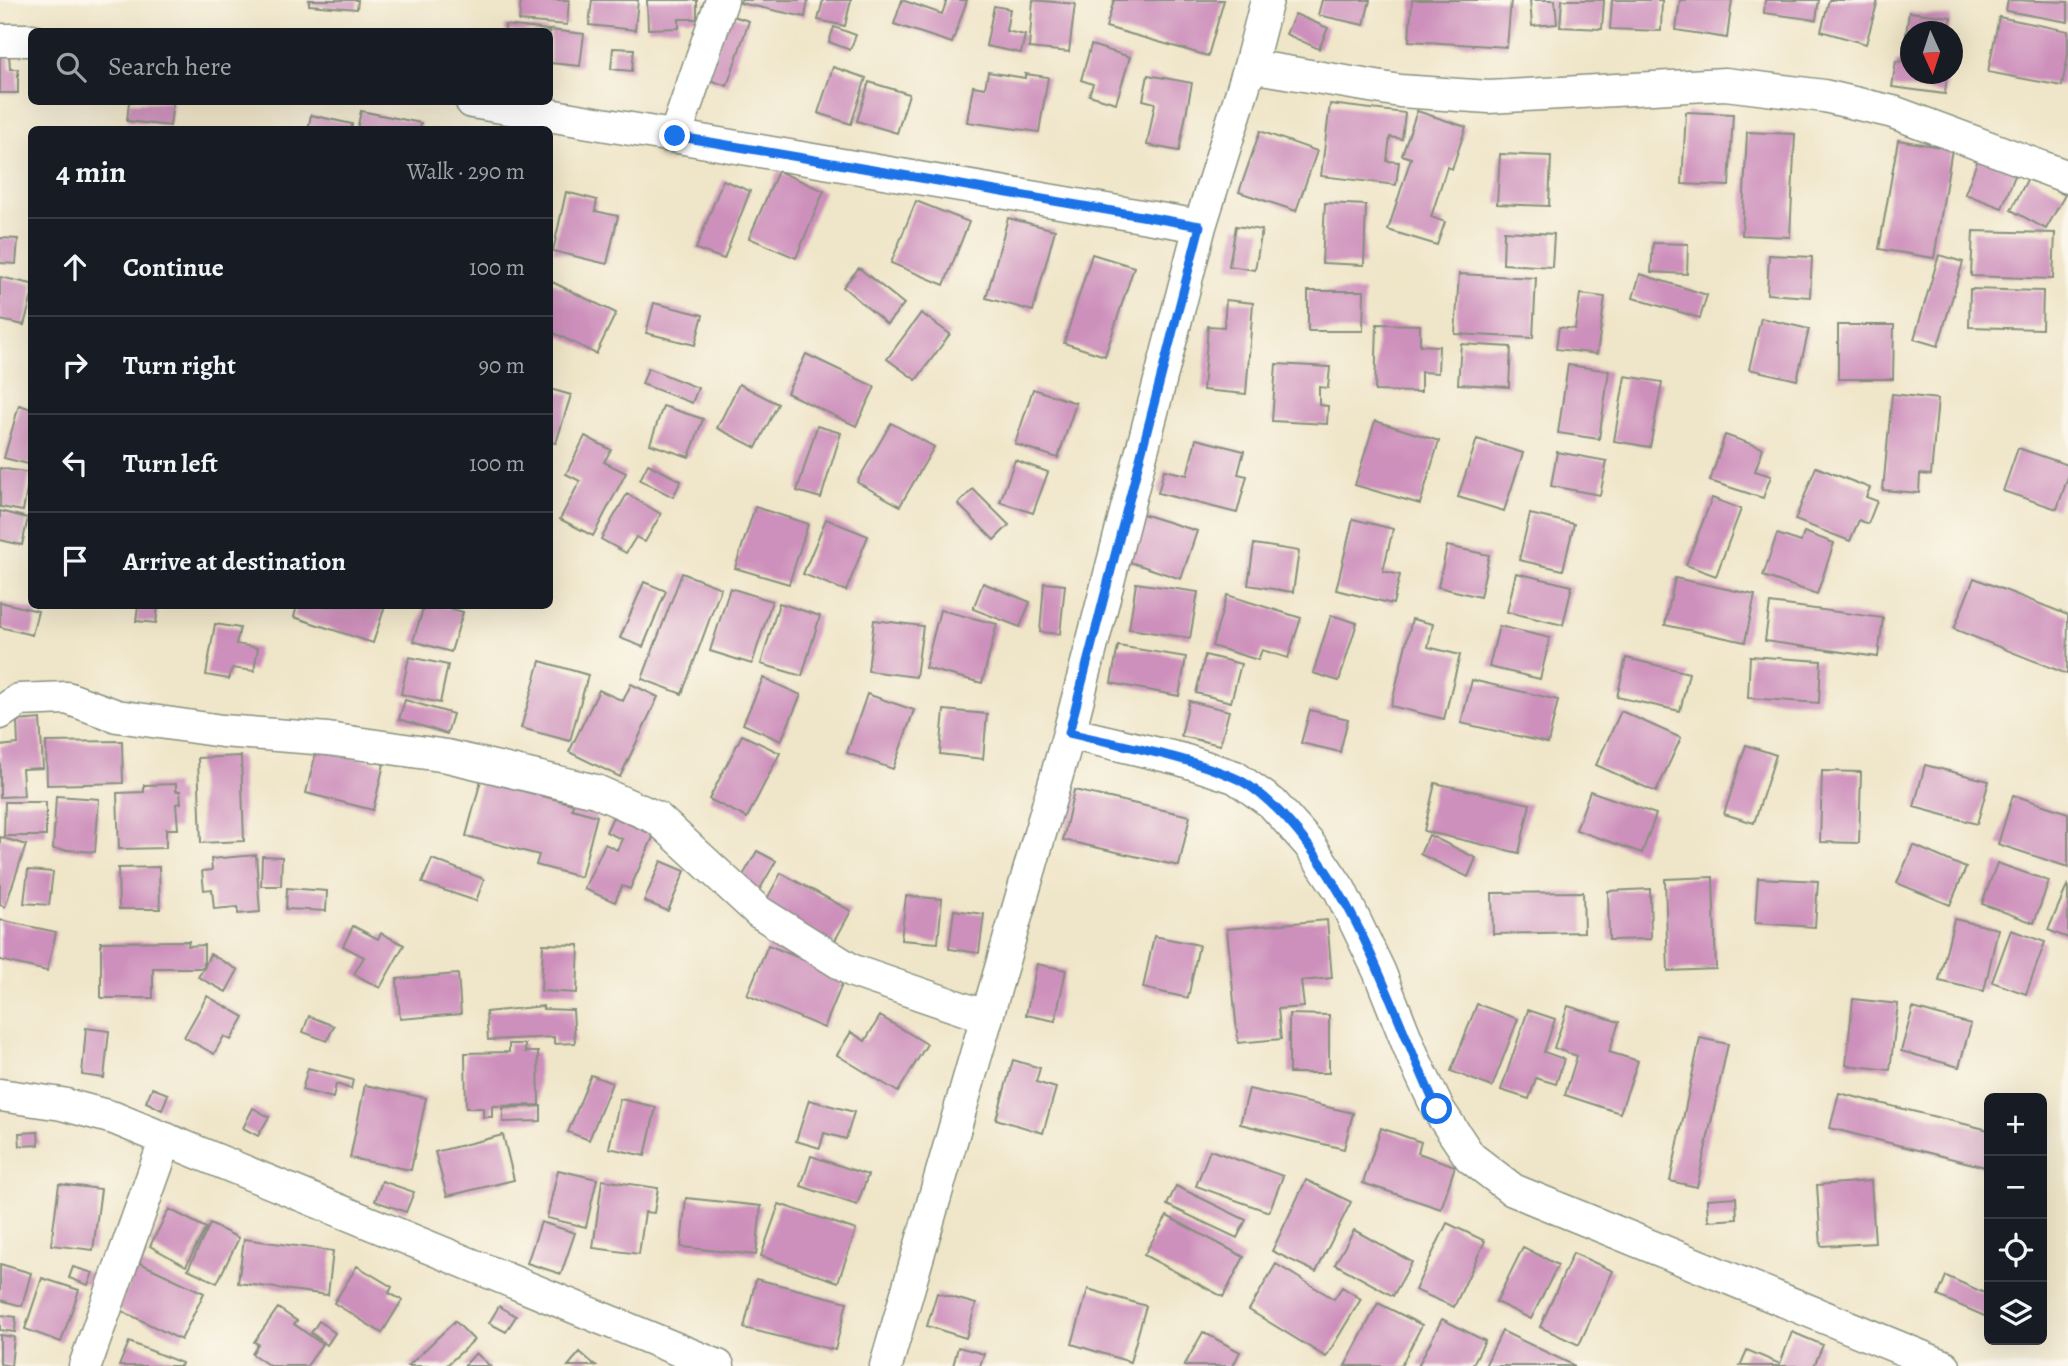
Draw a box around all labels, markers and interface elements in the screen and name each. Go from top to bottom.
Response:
north arrow [1900,21,1963,84]
search box [28,28,553,105]
icon: search [52,48,90,86]
text: Search here [108,49,232,84]
route end [659,120,690,151]
text: 4 min [56,152,126,192]
text: Walk · 290 m [407,156,525,187]
icon: ahead [56,248,94,286]
text: Continue [123,250,224,285]
text: 100 m [469,252,525,283]
icon: right [56,346,94,384]
text: Turn right [123,348,236,383]
text: 90 m [479,350,525,381]
icon: left [56,444,94,482]
text: Turn left [123,446,218,481]
text: 100 m [469,448,525,479]
icon: arrive [56,542,94,580]
text: Arrive at destination [123,544,346,579]
route start [1421,1093,1452,1124]
map controls [1984,1093,2047,1345]
button: + [1984,1093,2047,1156]
button: − [1984,1156,2047,1219]
button: locate [1984,1219,2047,1282]
button: layers [1984,1282,2047,1345]

